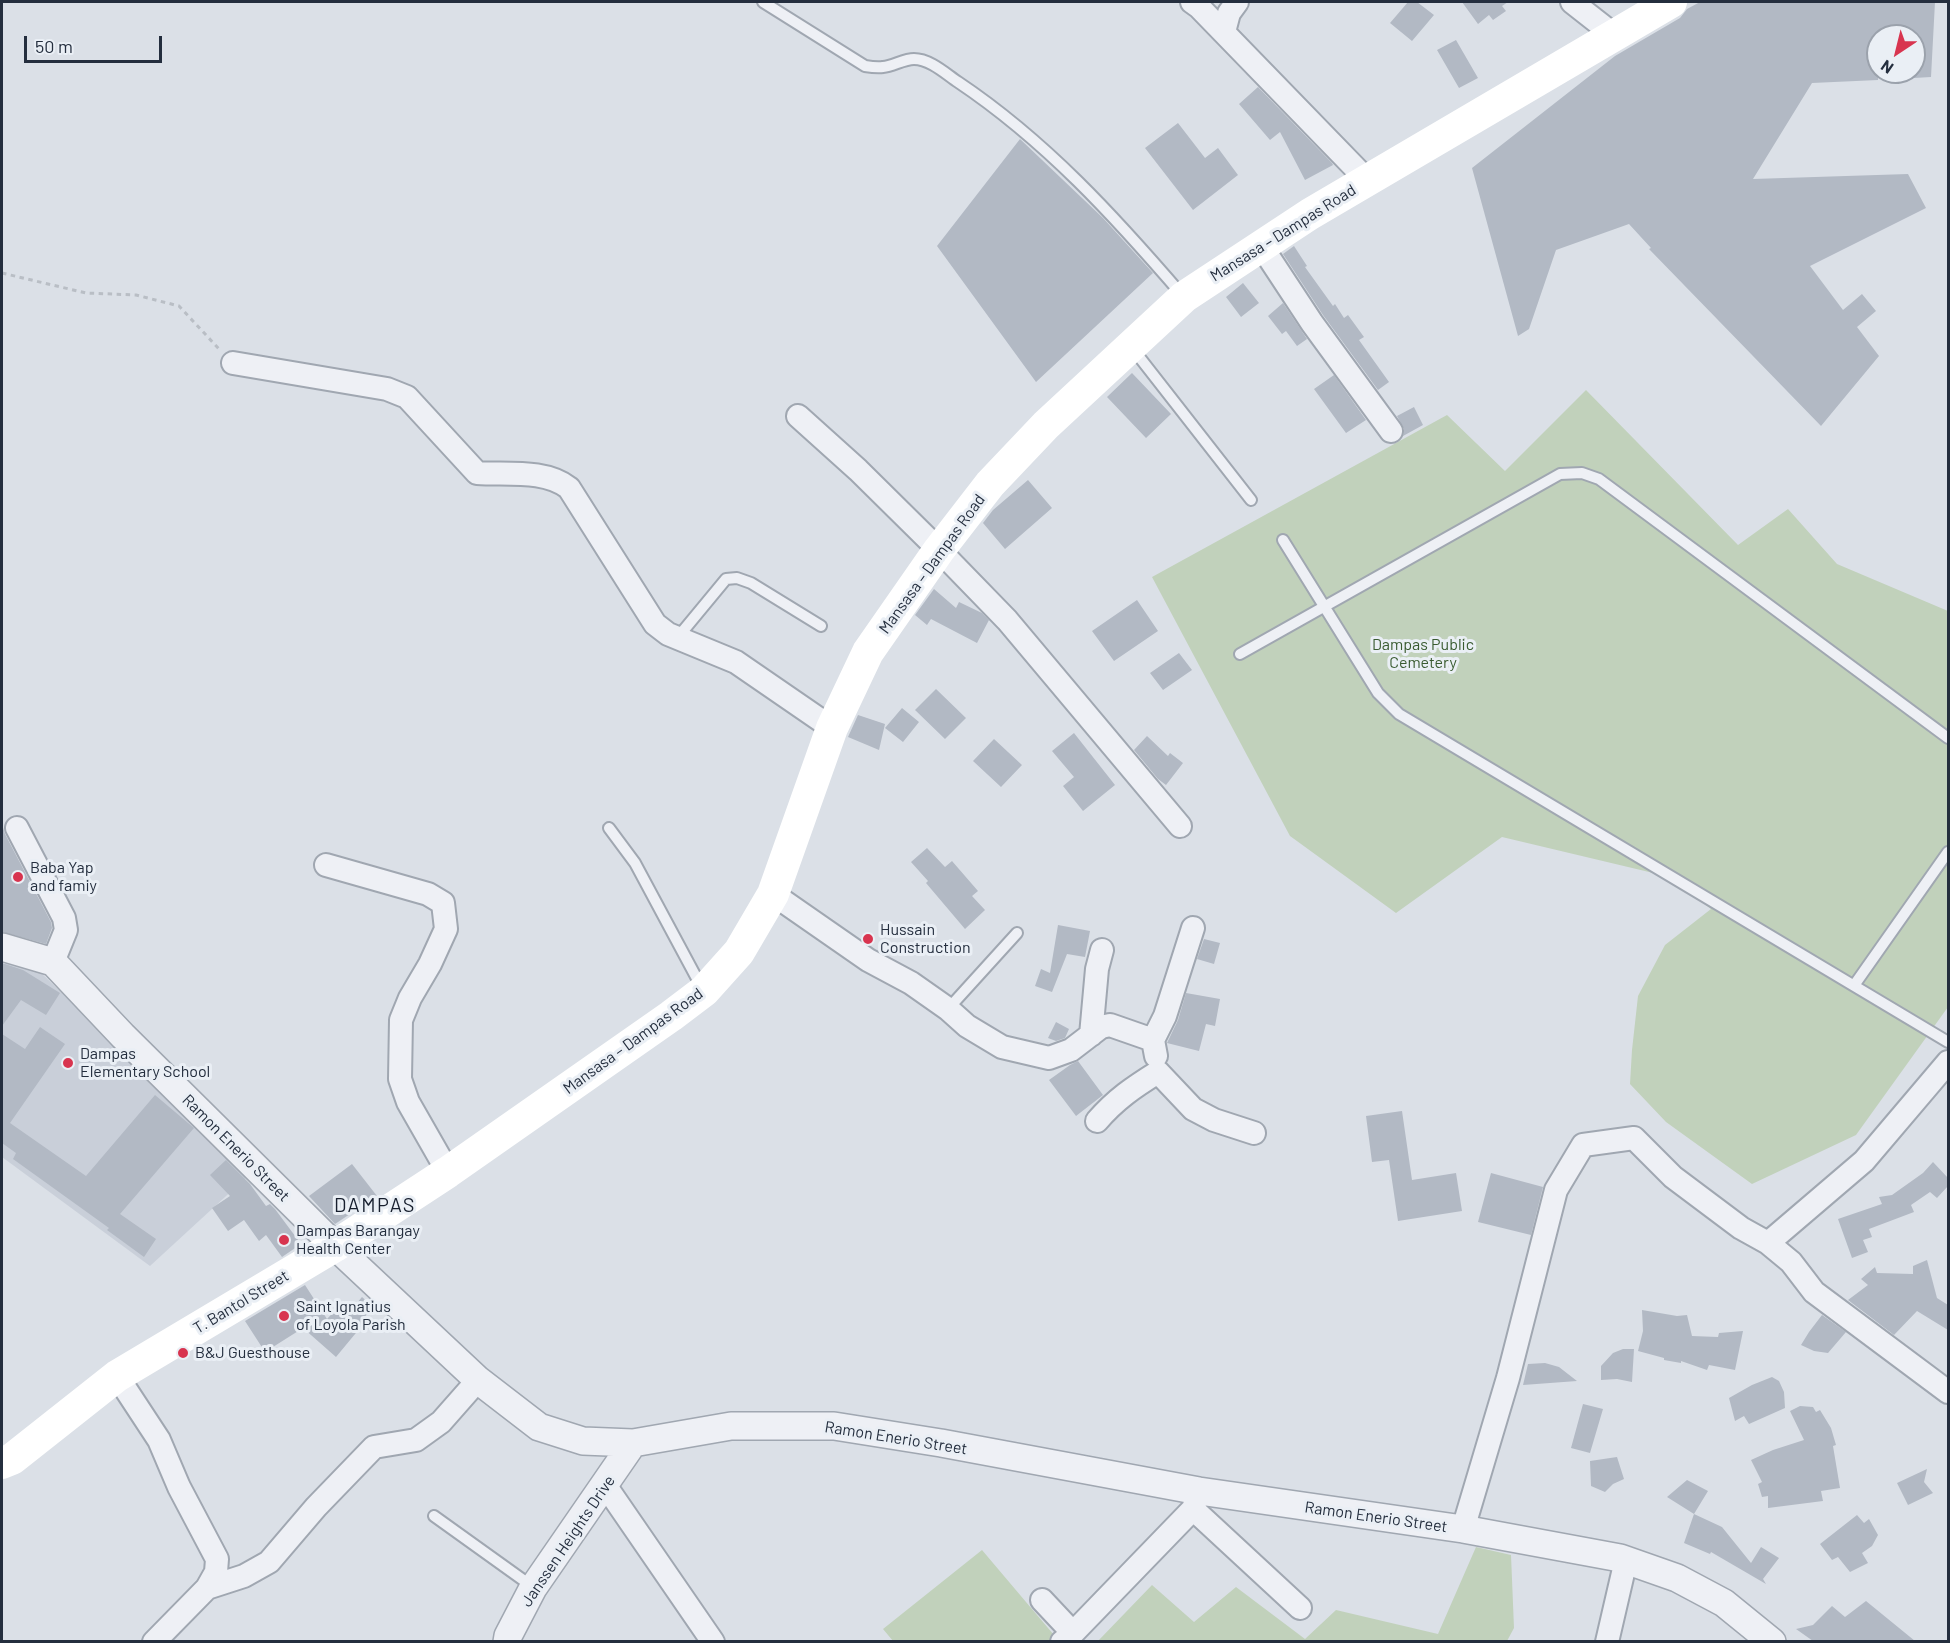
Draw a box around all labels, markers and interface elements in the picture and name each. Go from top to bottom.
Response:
scale bar [27,24,165,62]
north arrow [1866,24,1926,84]
text: 50 m [35,35,73,57]
text: N [1877,57,1896,78]
street label: Mansasa – Dampas Road [1207,180,1359,286]
street label: Mansasa – Dampas Road [875,490,989,638]
park label: Dampas Public Cemetery [1372,635,1474,673]
place label: Baba Yap and famiy [30,858,97,896]
marker: Baba Yap and famiy [11,870,25,884]
place label: Hussain Construction [880,920,971,958]
marker: Hussain Construction [861,932,875,946]
street label: Mansasa – Dampas Road [559,984,707,1098]
place label: Dampas Elementary School [80,1044,210,1082]
marker: Dampas Elementary School [61,1056,75,1070]
street label: Ramon Enerio Street [178,1090,294,1206]
district label: DAMPAS [334,1193,416,1217]
place label: Dampas Barangay Health Center [296,1221,420,1259]
marker: Dampas Barangay Health Center [277,1233,291,1247]
street label: T. Bantol Street [190,1266,292,1338]
place label: Saint Ignatius of Loyola Parish [296,1297,406,1335]
marker: Saint Ignatius of Loyola Parish [277,1309,291,1323]
place label: B&J Guesthouse [195,1343,310,1363]
marker: B&J Guesthouse [176,1346,190,1360]
street label: Ramon Enerio Street [823,1417,969,1459]
street label: Janssen Heights Drive [517,1472,619,1610]
street label: Ramon Enerio Street [1303,1497,1449,1537]

